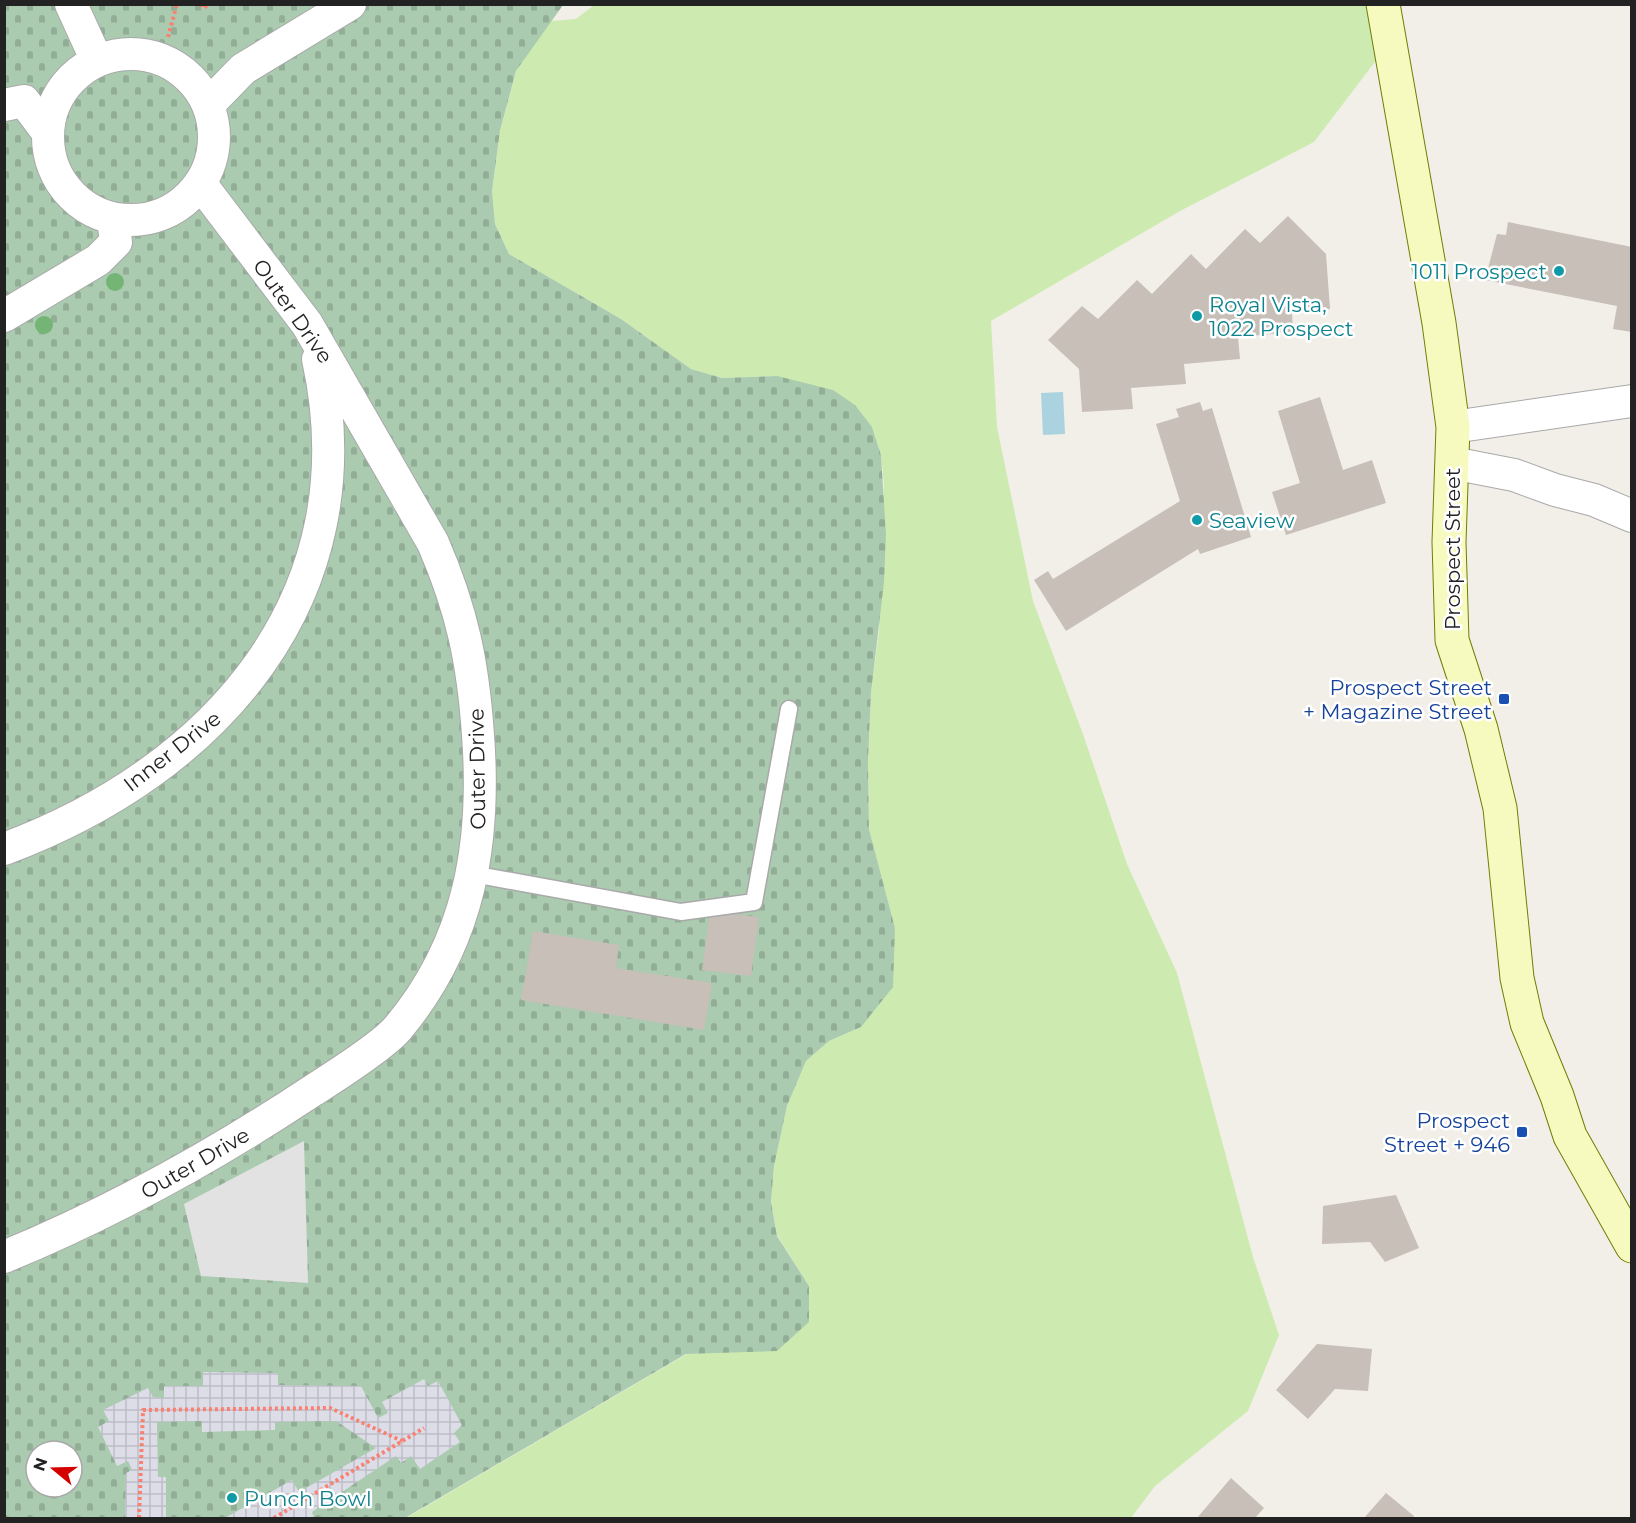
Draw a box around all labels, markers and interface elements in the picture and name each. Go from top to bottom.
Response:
street label: Outer Drive [248,254,338,368]
place label: 1011 Prospect [1411,259,1547,284]
marker: 1011 Prospect [1552,264,1566,278]
place label: Royal Vista, 1022 Prospect [1209,292,1353,341]
marker: Royal Vista, 1022 Prospect [1190,309,1204,323]
street label: Prospect Street [1440,468,1465,630]
place label: Seaview [1209,508,1295,533]
marker: Seaview [1190,513,1204,527]
place label: Prospect Street + Magazine Street [1303,675,1492,724]
marker: Prospect Street + Magazine Street [1497,692,1511,706]
street label: Inner Drive [118,705,226,797]
street label: Outer Drive [463,708,491,830]
place label: Prospect Street + 946 [1384,1108,1510,1157]
street label: Outer Drive [136,1122,254,1204]
marker: Prospect Street + 946 [1515,1125,1529,1139]
north arrow [24,1439,84,1499]
text: N [29,1455,51,1473]
place label: Punch Bowl [244,1486,372,1511]
marker: Punch Bowl [225,1491,239,1505]

